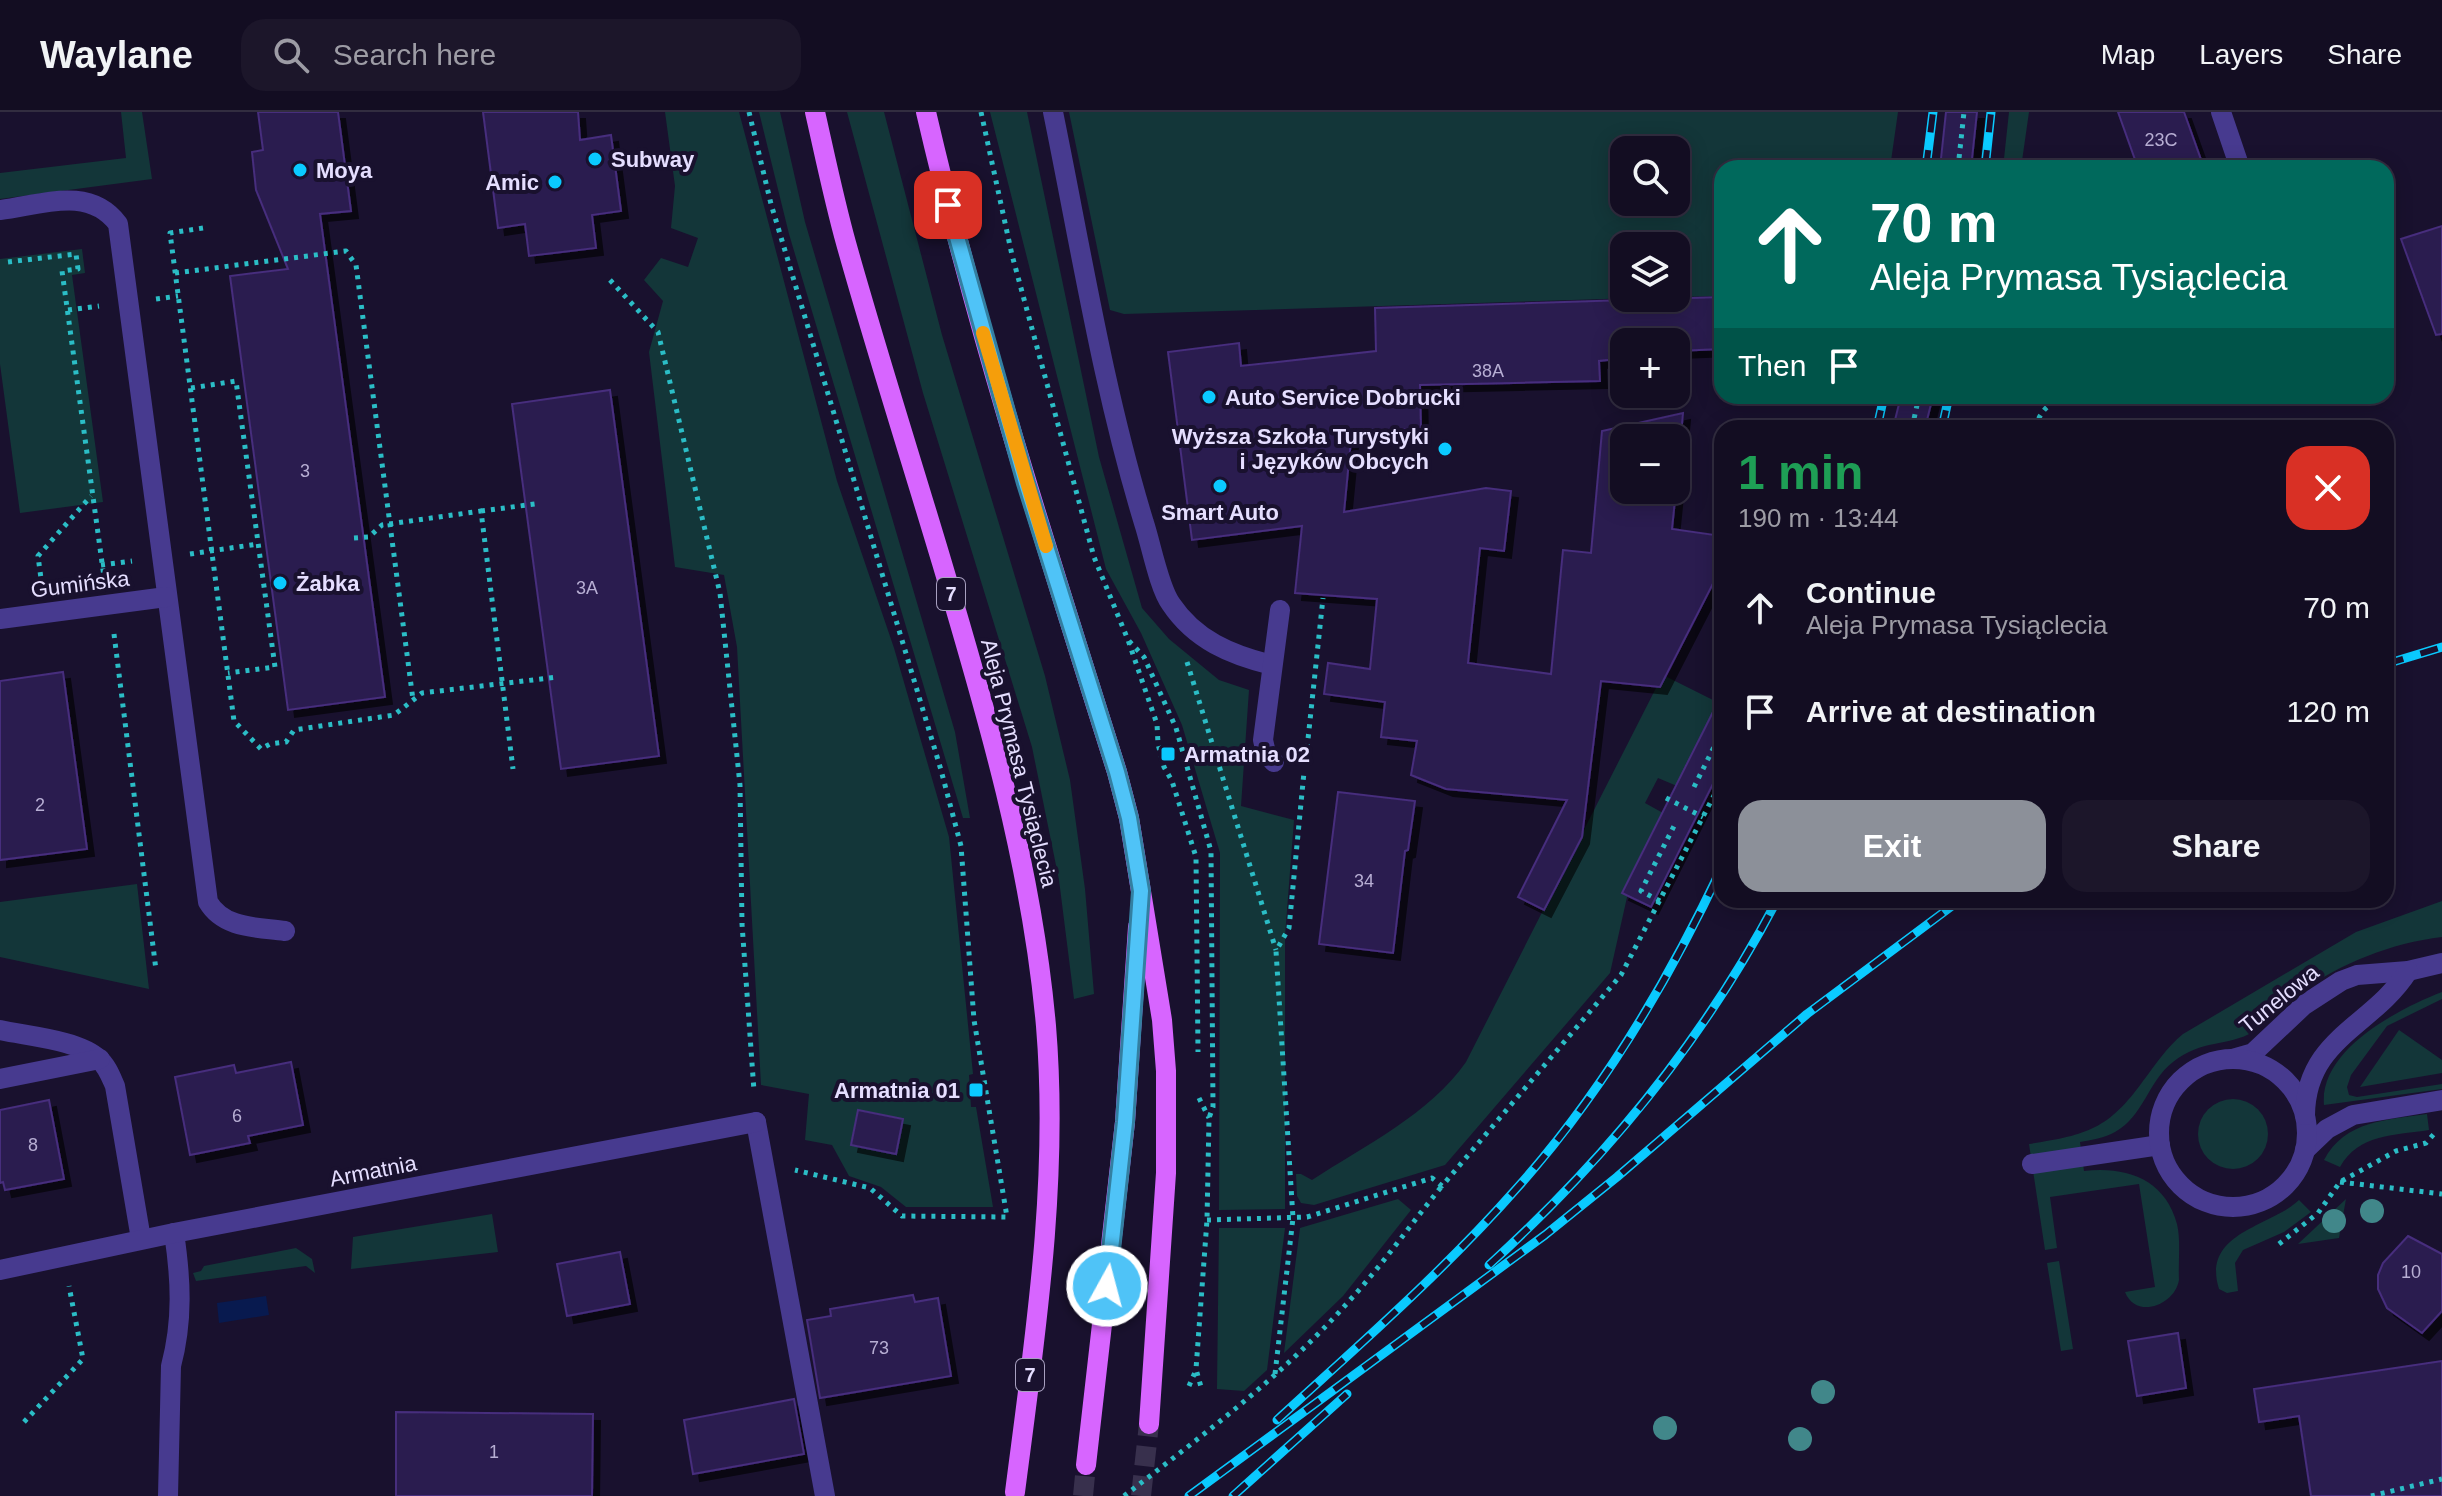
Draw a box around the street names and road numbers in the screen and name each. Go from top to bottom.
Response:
street label: Gumińska [29,565,131,602]
road number: 7 [937,578,965,610]
street label: Aleja Prymasa Tysiąclecia [976,636,1062,891]
street label: Tunelowa [2234,959,2324,1038]
street label: Armatnia [327,1150,419,1192]
road number: 7 [1016,1359,1044,1391]

